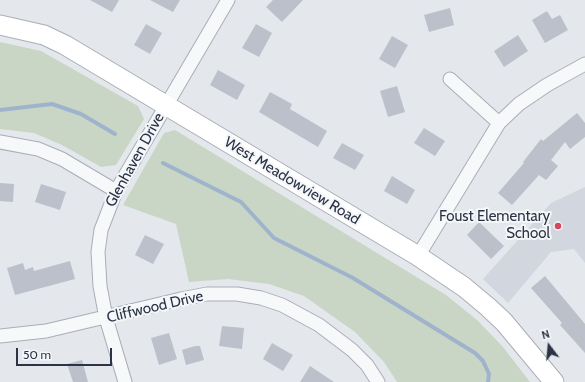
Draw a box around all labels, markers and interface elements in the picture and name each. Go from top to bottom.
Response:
street label: Glenhaven Drive [102,110,168,210]
street label: West Meadowview Road [221,133,363,229]
place label: Foust Elementary School [439,208,550,243]
marker: Foust Elementary School [553,221,563,231]
street label: Cliffwood Drive [105,287,205,327]
north arrow [529,326,569,366]
text: N [540,327,551,342]
scale bar [18,340,114,366]
text: 50 m [23,347,51,362]

